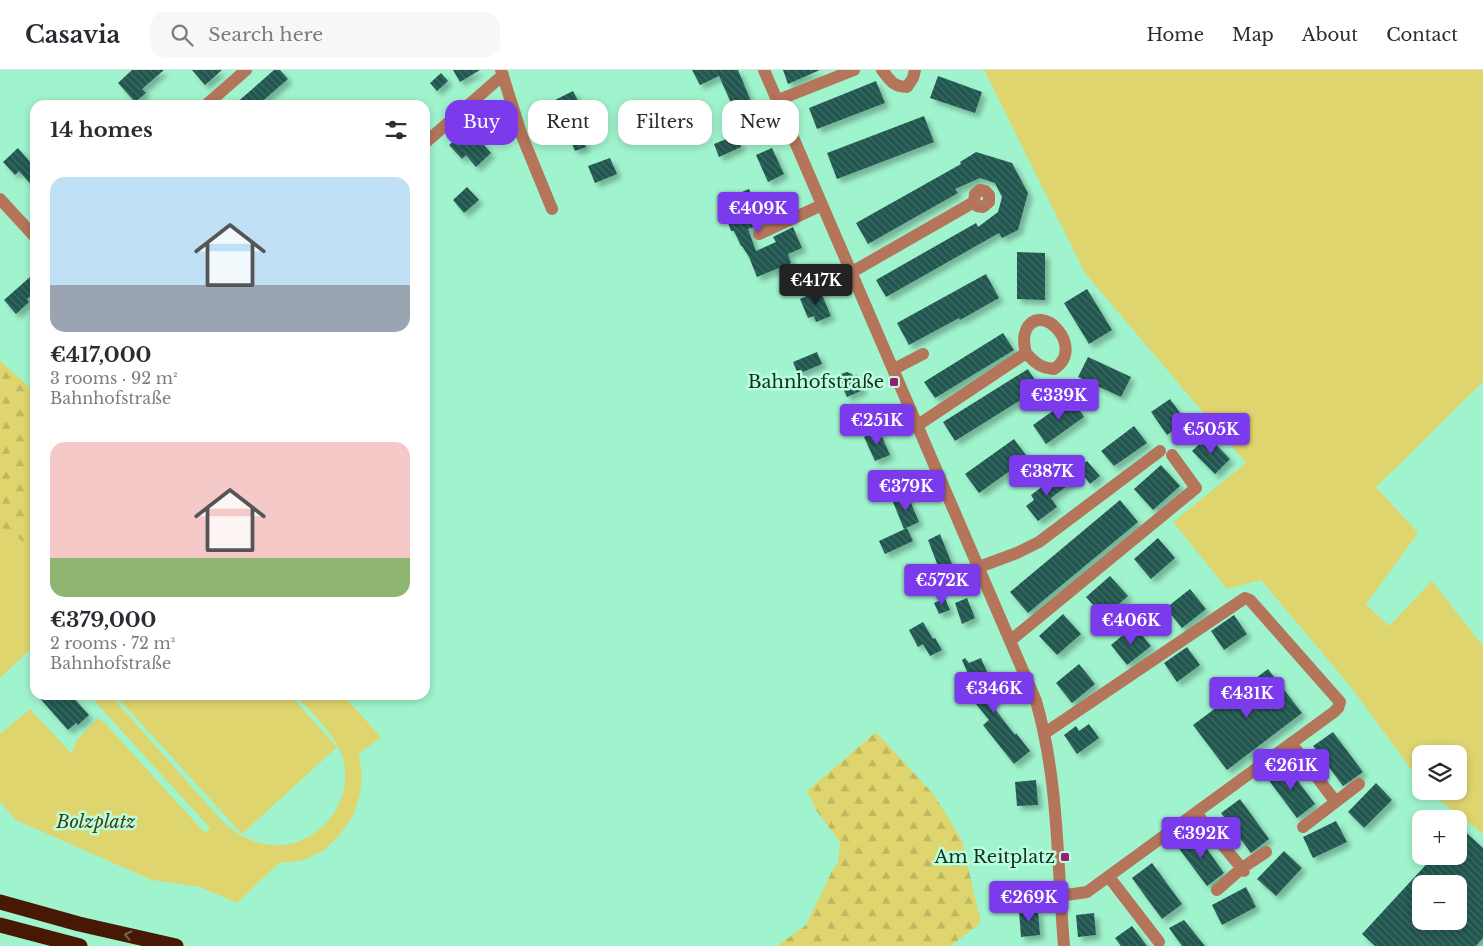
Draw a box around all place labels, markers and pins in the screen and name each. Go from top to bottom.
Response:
pin: €409K [723,191,793,234]
pin: €417K [781,264,851,306]
place label: Bahnhofstraße [748,371,884,393]
marker: Bahnhofstraße [888,376,900,388]
pin: €339K [1024,378,1094,421]
pin: €251K [842,404,912,446]
pin: €505K [1176,412,1246,455]
pin: €387K [1012,454,1082,497]
pin: €379K [871,470,941,512]
pin: €572K [907,564,977,606]
pin: €406K [1096,604,1166,646]
pin: €346K [959,672,1029,714]
pin: €431K [1212,676,1282,719]
pin: €261K [1256,748,1326,791]
pin: €392K [1166,816,1236,859]
place label: Am Reitplatz [933,846,1055,868]
marker: Am Reitplatz [1059,851,1071,863]
pin: €269K [994,880,1064,923]

